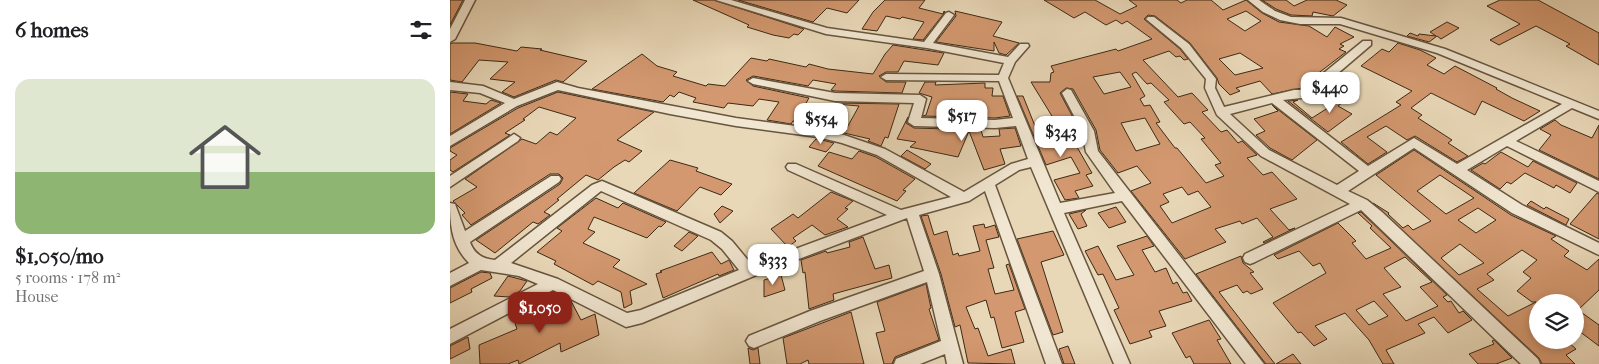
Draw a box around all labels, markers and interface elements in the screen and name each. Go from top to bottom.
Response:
icon: filters [407,16,435,44]
text: 6 homes [15,18,89,42]
pin: $440 [1300,72,1360,114]
text: $440 [1312,78,1348,97]
pin: $517 [932,100,992,142]
pin: $554 [791,102,851,145]
text: $517 [947,106,977,125]
text: $554 [805,109,837,128]
icon: home [180,112,270,202]
pin: $343 [1031,116,1091,158]
text: $343 [1045,122,1077,141]
text: $1,050/mo [15,244,104,268]
pin: $333 [743,244,803,286]
text: $333 [759,250,787,269]
text: 5 rooms · 178 m² [15,268,120,287]
text: House [15,287,58,306]
pin: $1,050 [499,292,581,334]
map controls [1529,294,1584,349]
button: layers [1529,294,1584,349]
text: $1,050 [519,298,561,317]

